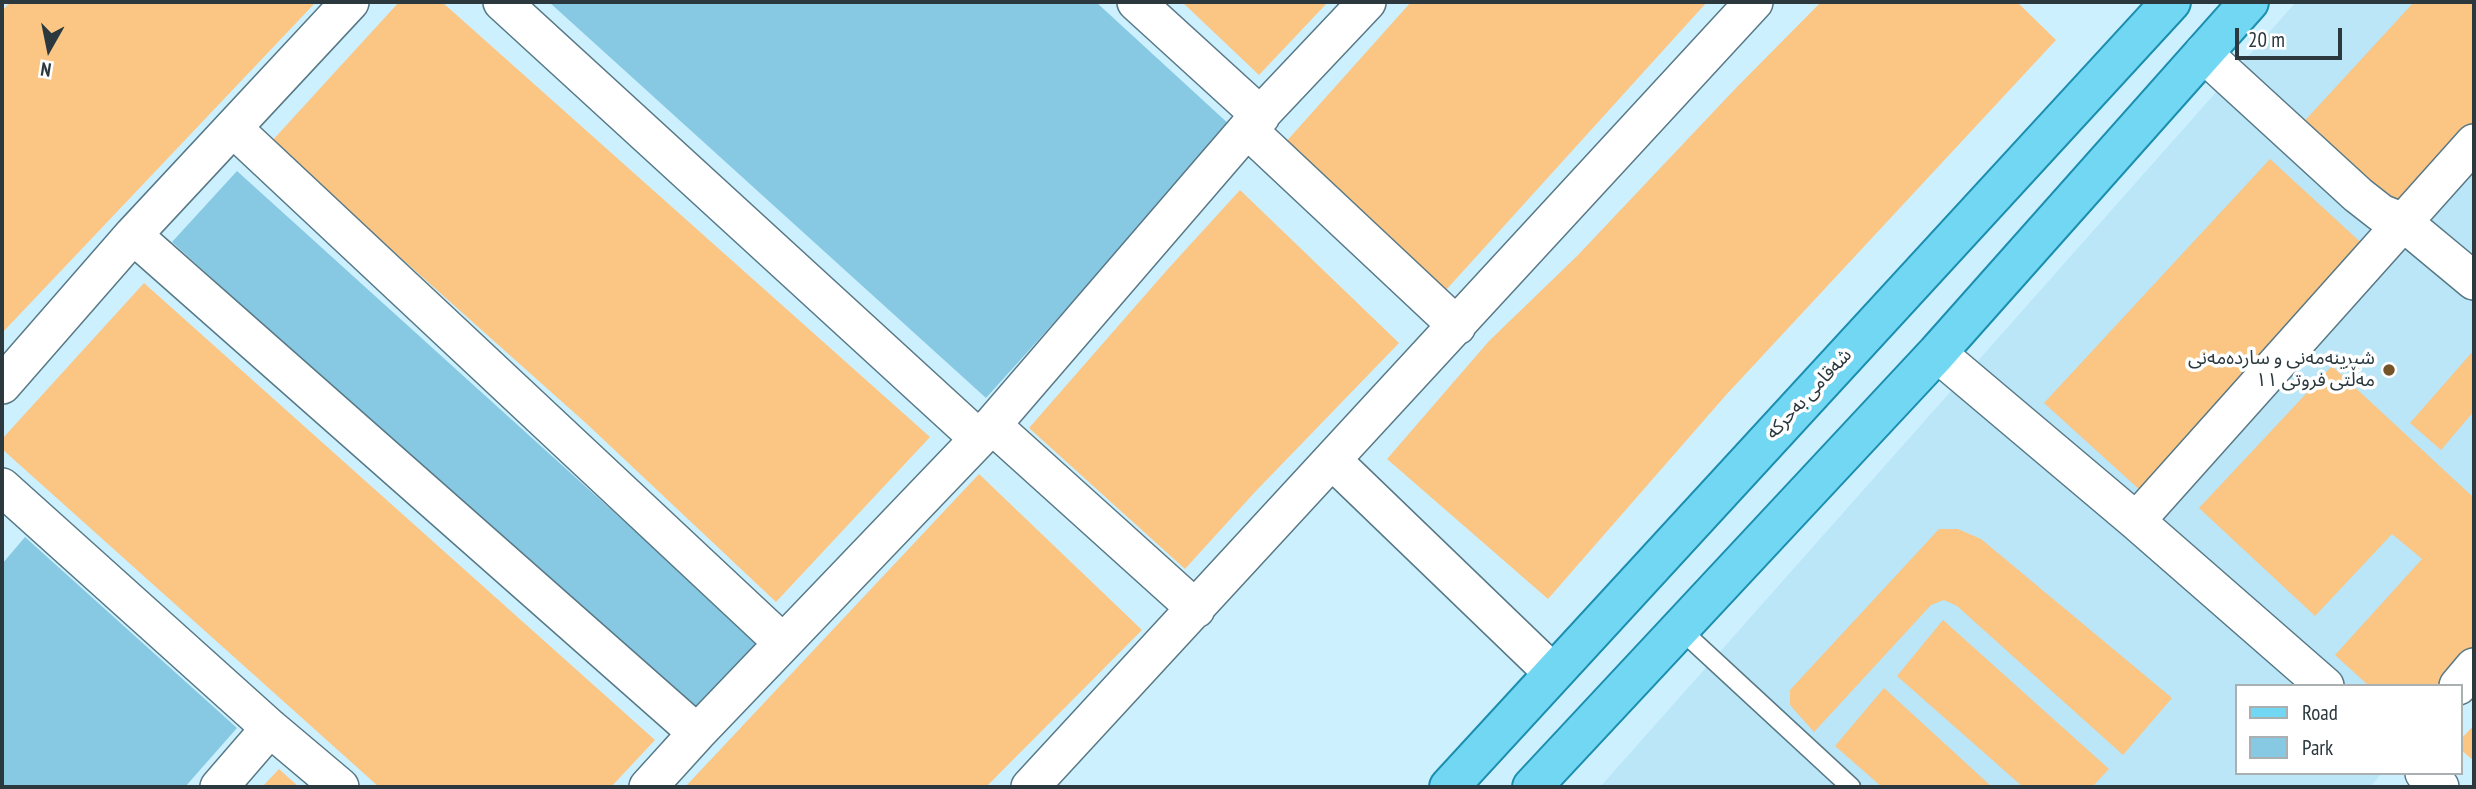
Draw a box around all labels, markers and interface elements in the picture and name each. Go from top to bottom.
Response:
north arrow [14,14,84,84]
scale bar [2238,14,2345,58]
text: 20 m [2248,26,2285,53]
text: N [39,57,53,82]
street label: شەقامی بەحرکە [1761,344,1857,444]
place label: شیرینەمەنی و ساردەمەنی مەڵتی فروتی ١١ [2188,348,2375,392]
marker: شیرینەمەنی و ساردەمەنی مەڵتی فروتی ١١ [2381,362,2397,378]
legend [2234,684,2462,775]
text: Road [2302,699,2338,726]
text: Park [2302,734,2333,761]

